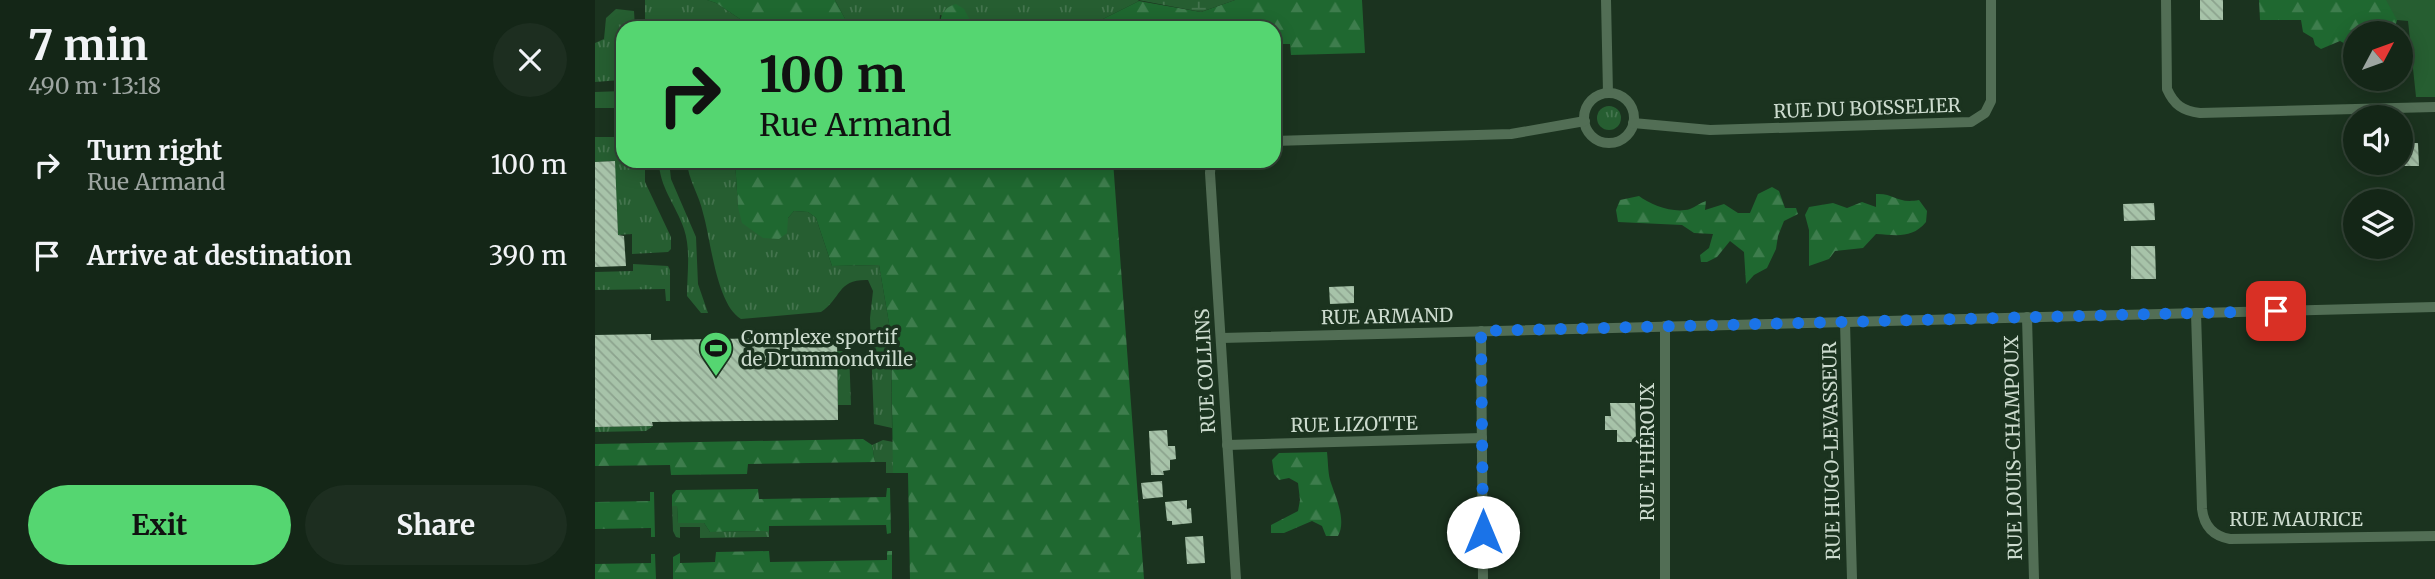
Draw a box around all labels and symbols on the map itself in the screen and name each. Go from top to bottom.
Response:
north arrow [2343,21,2413,91]
street label: RUE DU BOISSELIER [1773,93,1962,123]
pin [2246,281,2306,341]
street label: RUE ARMAND [1321,303,1453,329]
street label: RUE COLLINS [1190,308,1220,434]
place label: Complexe sportif de Drummondville [741,325,913,371]
sports icon: Complexe sportif de Drummondville [697,329,735,378]
street label: RUE LOUIS-CHAMPOUX [1999,335,2027,561]
street label: RUE HUGO-LEVASSEUR [1817,341,1845,561]
street label: RUE THÉROUX [1635,382,1659,521]
street label: RUE LIZOTTE [1290,411,1418,437]
position arrow [1446,495,1520,569]
street label: RUE MAURICE [2229,507,2363,531]

